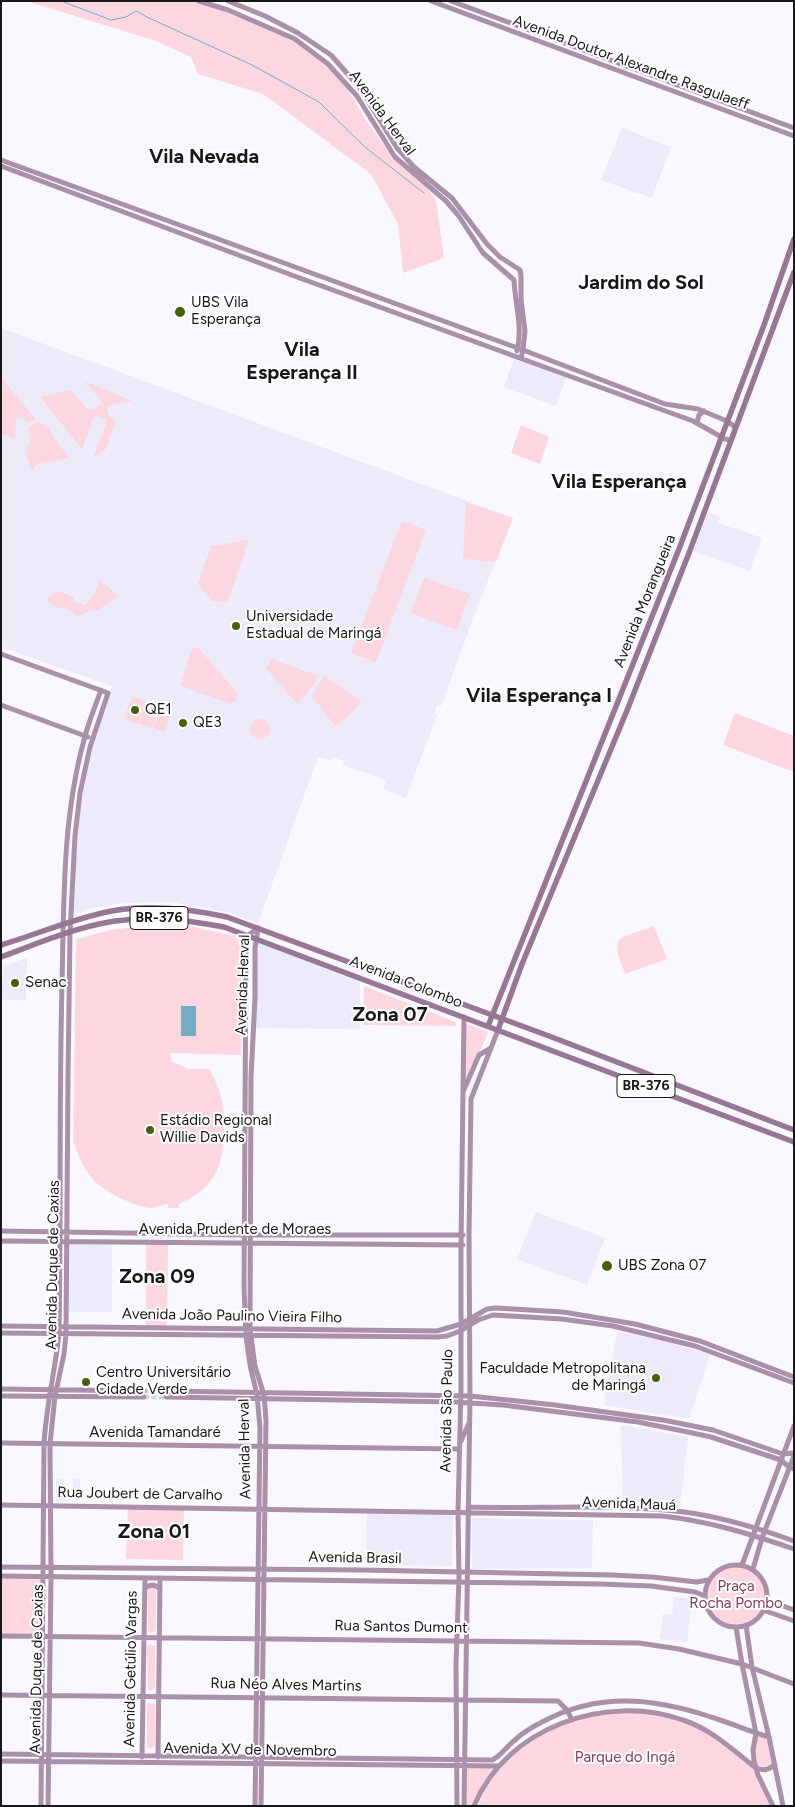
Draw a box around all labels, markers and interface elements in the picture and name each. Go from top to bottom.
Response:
street label: Avenida Doutor Alexandre Rasgulaeff [510,12,752,114]
street label: Avenida Herval [345,67,419,159]
district label: Vila Nevada [149,145,259,169]
district label: Jardim do Sol [578,271,704,295]
place label: UBS Vila Esperança [191,294,261,329]
marker: UBS Vila Esperança [173,305,187,319]
district label: Vila Esperança II [246,338,358,385]
district label: Vila Esperança [551,470,687,494]
street label: Avenida Morangueira [610,532,680,670]
place label: Universidade Estadual de Maringá [246,608,381,643]
marker: Universidade Estadual de Maringá [230,620,242,632]
district label: Vila Esperança I [466,684,612,708]
place label: QE1 [145,701,172,719]
marker: QE1 [129,704,141,716]
place label: QE3 [193,714,222,732]
marker: QE3 [177,717,189,729]
road number: BR-376 [130,906,188,930]
street label: Avenida Herval [232,934,254,1036]
street label: Avenida Colombo [347,952,465,1012]
place label: Senac [25,974,67,992]
marker: Senac [9,977,21,989]
district label: Zona 07 [352,1003,428,1027]
road number: BR-376 [617,1074,675,1098]
place label: Estádio Regional Willie Davids [160,1112,272,1147]
marker: Estádio Regional Willie Davids [144,1124,156,1136]
street label: Avenida Duque de Caxias [43,1180,63,1350]
street label: Avenida Prudente de Moraes [139,1221,331,1239]
place label: UBS Zona 07 [618,1257,706,1275]
marker: UBS Zona 07 [600,1259,614,1273]
district label: Zona 09 [119,1265,195,1289]
street label: Avenida João Paulino Vieira Filho [122,1305,342,1327]
street label: Avenida São Paulo [437,1349,457,1473]
place label: Faculdade Metropolitana de Maringá [479,1360,646,1395]
place label: Centro Universitário Cidade Verde [96,1364,231,1399]
marker: Faculdade Metropolitana de Maringá [650,1372,662,1384]
marker: Centro Universitário Cidade Verde [80,1376,92,1388]
street label: Avenida Herval [235,1398,255,1500]
street label: Avenida Tamandaré [89,1424,221,1442]
street label: Rua Joubert de Carvalho [57,1484,223,1504]
street label: Avenida Mauá [582,1493,676,1515]
district label: Zona 01 [118,1520,190,1544]
street label: Avenida Brasil [308,1548,402,1568]
park label: Praça Rocha Pombo [689,1578,783,1613]
street label: Avenida Duque de Caxias [27,1584,47,1754]
street label: Avenida Getúlio Vargas [121,1591,141,1747]
street label: Rua Santos Dumont [334,1617,468,1637]
street label: Rua Néo Alves Martins [210,1675,362,1695]
street label: Avenida XV de Novembro [163,1739,337,1761]
park label: Parque do Ingá [575,1749,675,1767]

